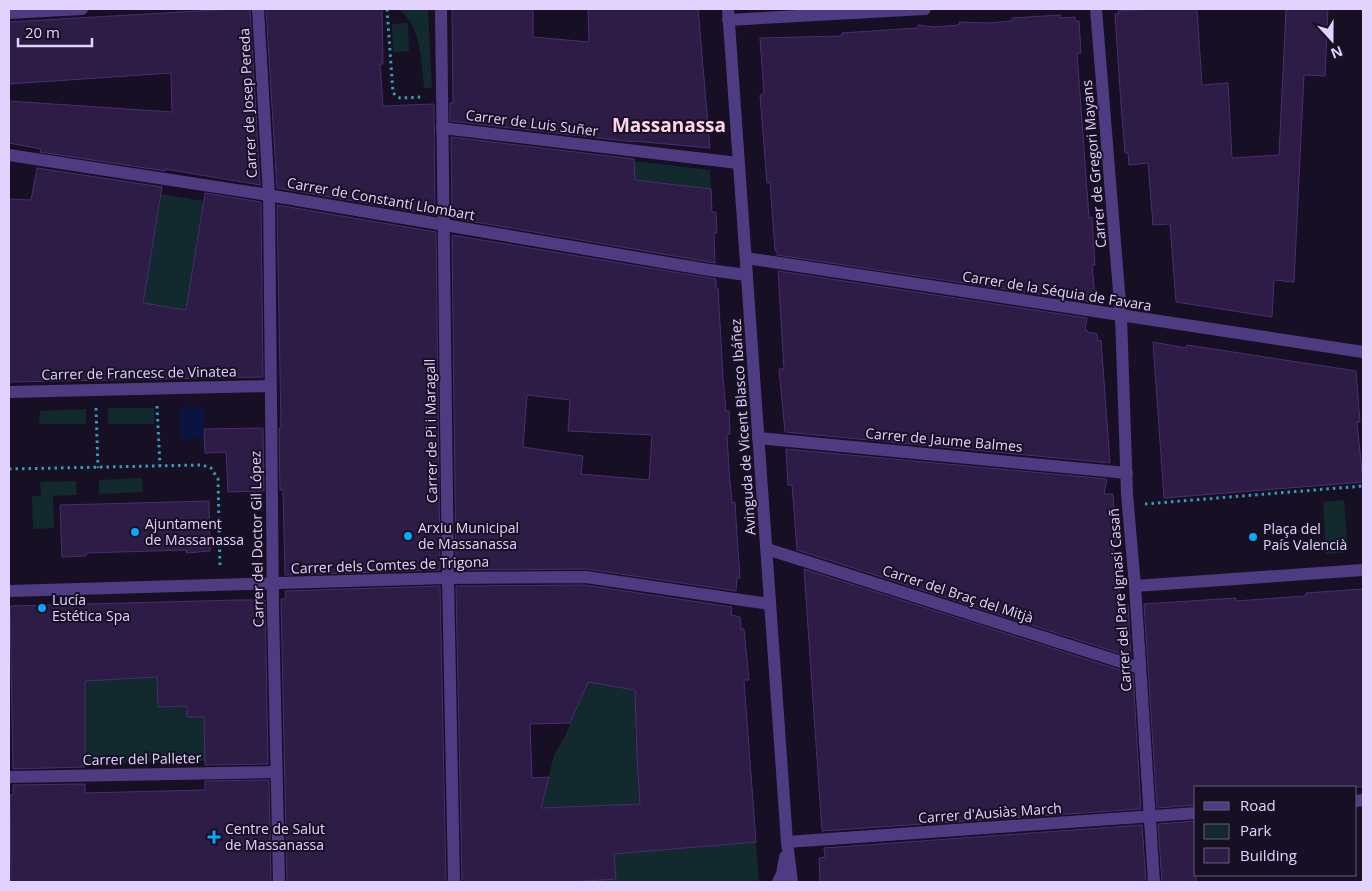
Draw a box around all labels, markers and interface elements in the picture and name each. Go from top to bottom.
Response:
scale bar [18,15,91,47]
north arrow [1307,15,1357,65]
text: 20 m [25,22,60,42]
street label: Carrer de Josep Pereda [234,27,261,179]
text: N [1328,42,1346,64]
street label: Carrer de Gregori Mayans [1077,79,1110,249]
street label: Carrer de Luis Suñer [465,105,600,140]
district label: Massanassa [612,112,726,138]
street label: Carrer de Constantí Llombart [286,173,477,224]
street label: Carrer de la Séquia de Favara [961,266,1153,315]
street label: Avinguda de Vicent Blasco Ibáñez [725,318,760,536]
street label: Carrer de Pi i Maragall [420,359,441,503]
street label: Carrer de Francesc de Vinatea [41,361,237,384]
street label: Carrer de Jaume Balmes [865,423,1024,456]
street label: Carrer del Doctor Gil López [245,450,268,627]
street label: Carrer del Pare Ignasi Casañ [1104,508,1135,692]
place label: Ajuntament de Massanassa [145,514,244,549]
place label: Arxiu Municipal de Massanassa [418,518,519,553]
place label: Plaça del País Valencià [1263,519,1347,554]
marker: Ajuntament de Massanassa [129,526,141,538]
marker: Arxiu Municipal de Massanassa [402,530,414,542]
marker: Plaça del País Valencià [1247,531,1259,543]
street label: Carrer dels Comtes de Trigona [291,552,489,577]
street label: Carrer del Braç del Mitjà [880,560,1036,627]
place label: Lucía Estética Spa [52,590,130,625]
marker: Lucía Estética Spa [36,602,48,614]
street label: Carrer del Palleter [83,748,202,769]
legend [1194,786,1357,876]
text: Road [1240,795,1276,815]
street label: Carrer d'Ausiàs March [917,798,1062,827]
place label: Centre de Salut de Massanassa [225,819,325,854]
text: Park [1240,820,1271,840]
marker: Centre de Salut de Massanassa [207,830,221,844]
text: Building [1240,845,1297,865]

